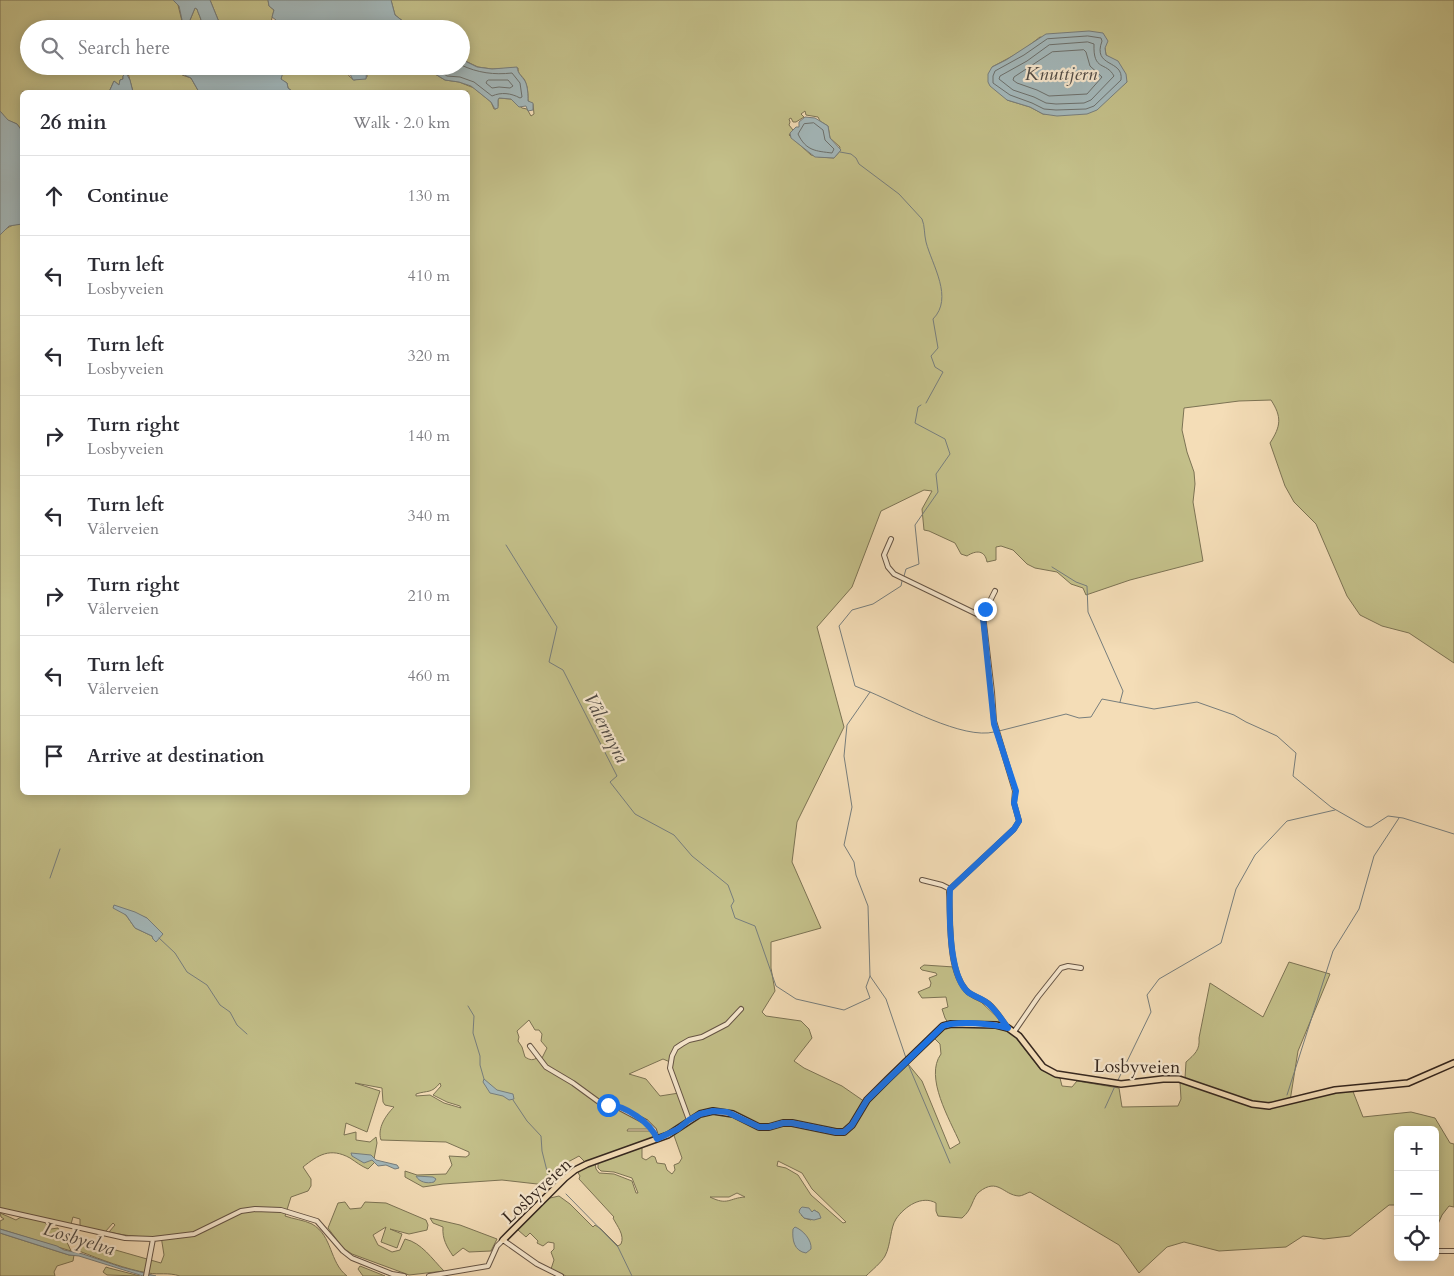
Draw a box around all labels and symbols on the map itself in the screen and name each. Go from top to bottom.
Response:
water label: Knuttjern [1025,61,1098,87]
route end [974,598,997,621]
water label: Vålermyra [577,688,635,768]
street label: Losbyveien [1094,1054,1181,1080]
route start [597,1094,620,1117]
street label: Losbyveien [497,1152,578,1230]
water label: Losbyelva [40,1216,118,1262]

